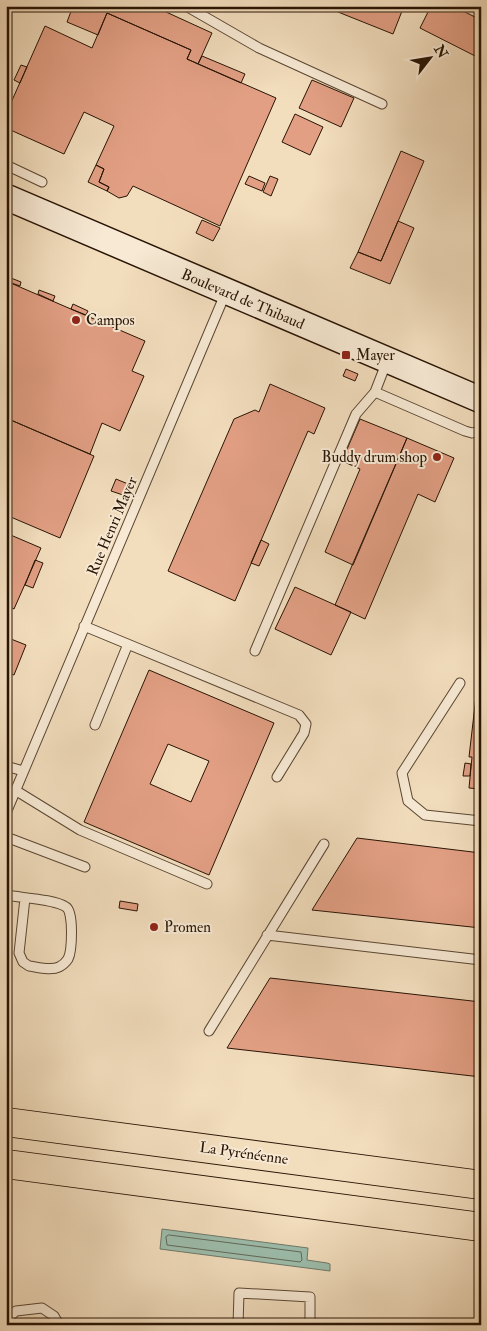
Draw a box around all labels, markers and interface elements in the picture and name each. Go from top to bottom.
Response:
north arrow [404,32,454,82]
text: N [430,41,451,62]
street label: Boulevard de Thibaud [178,265,308,334]
place label: Campos [86,311,135,331]
marker: Campos [70,314,82,326]
place label: Mayer [356,346,395,365]
marker: Mayer [340,349,352,361]
place label: Buddy drum shop [322,448,427,468]
marker: Buddy drum shop [431,451,443,463]
street label: Rue Henri Mayer [83,474,142,578]
place label: Promen [164,918,211,937]
marker: Promen [148,921,160,933]
street label: La Pyrénéenne [198,1138,290,1169]

